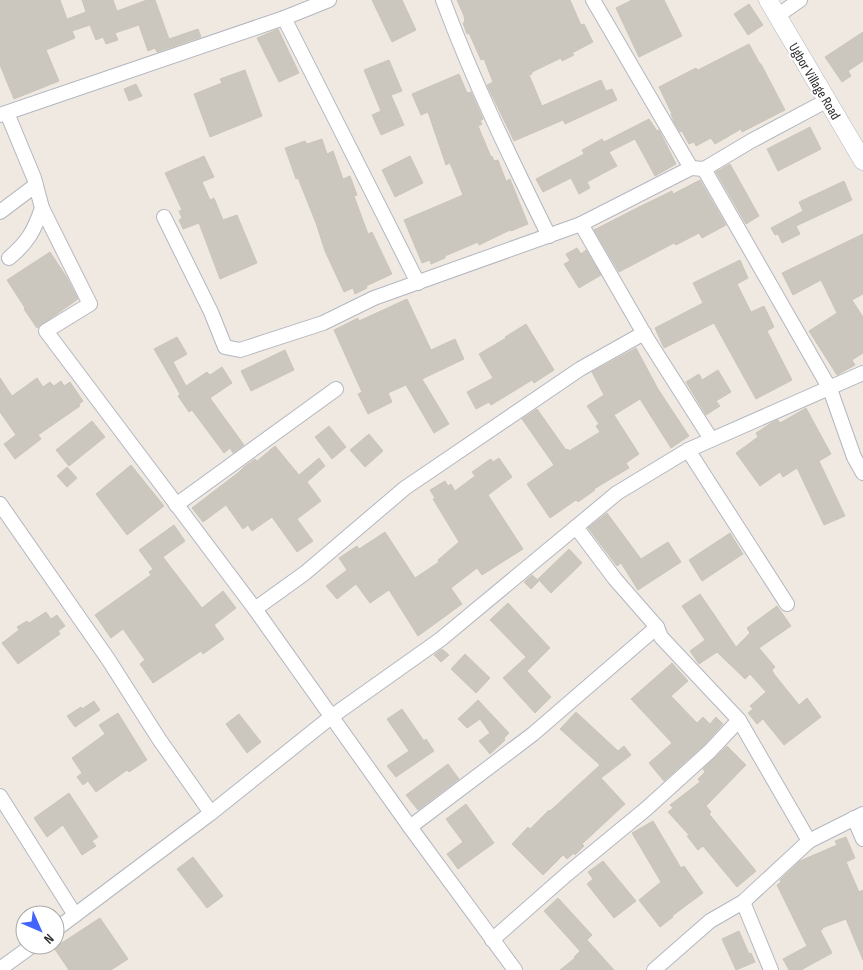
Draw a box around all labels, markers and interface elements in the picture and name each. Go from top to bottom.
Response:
street label: Ugbor Village Road [785,40,844,123]
north arrow [15,905,65,955]
text: N [40,930,57,947]

